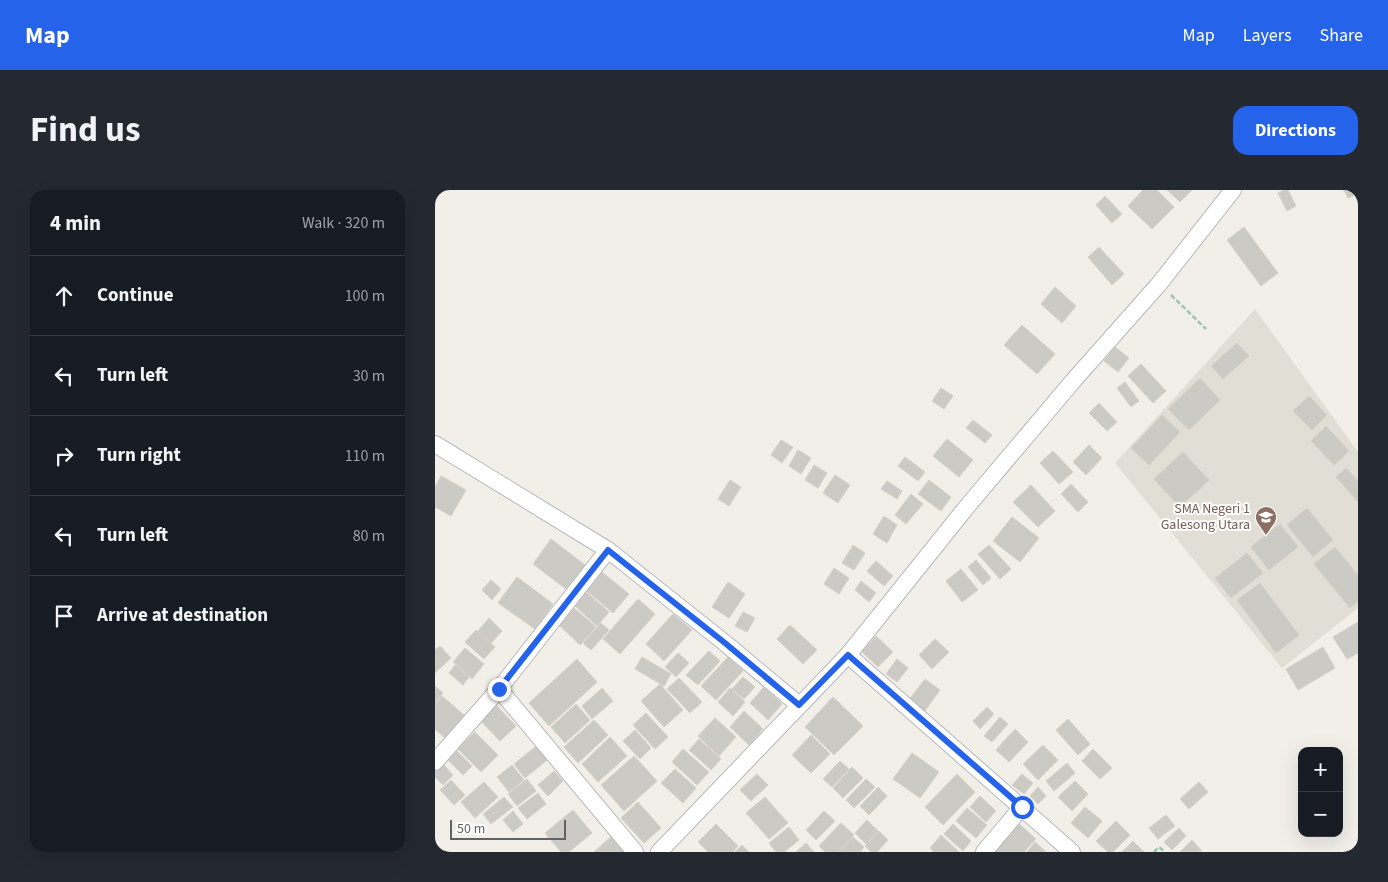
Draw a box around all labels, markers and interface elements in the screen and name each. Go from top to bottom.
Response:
text: Map [25,18,70,53]
text: Map [1183,23,1215,48]
text: Layers [1243,23,1292,48]
text: Share [1320,23,1363,48]
text: Find us [30,105,140,155]
button: Directions [1233,106,1358,155]
text: 4 min [50,208,101,238]
text: Walk · 320 m [302,212,385,234]
icon: ahead [50,282,78,310]
text: Continue [97,282,174,309]
text: 100 m [345,285,385,307]
icon: left [50,362,78,390]
text: Turn left [97,362,168,389]
text: 30 m [353,365,385,387]
icon: right [50,442,78,470]
text: Turn right [97,442,181,469]
text: 110 m [345,445,385,467]
place label: SMA Negeri 1 Galesong Utara [1161,499,1250,535]
school or university icon: SMA Negeri 1 Galesong Utara [1254,505,1278,536]
icon: left [50,522,78,550]
text: Turn left [97,522,168,549]
text: 80 m [353,525,385,547]
icon: arrive [50,602,78,630]
text: Arrive at destination [97,602,268,629]
route end [488,678,511,701]
map controls [1298,747,1343,837]
button: + [1298,747,1343,792]
button: − [1298,792,1343,837]
route start [1011,796,1034,819]
scale bar [450,817,566,840]
text: 50 m [457,819,485,839]

